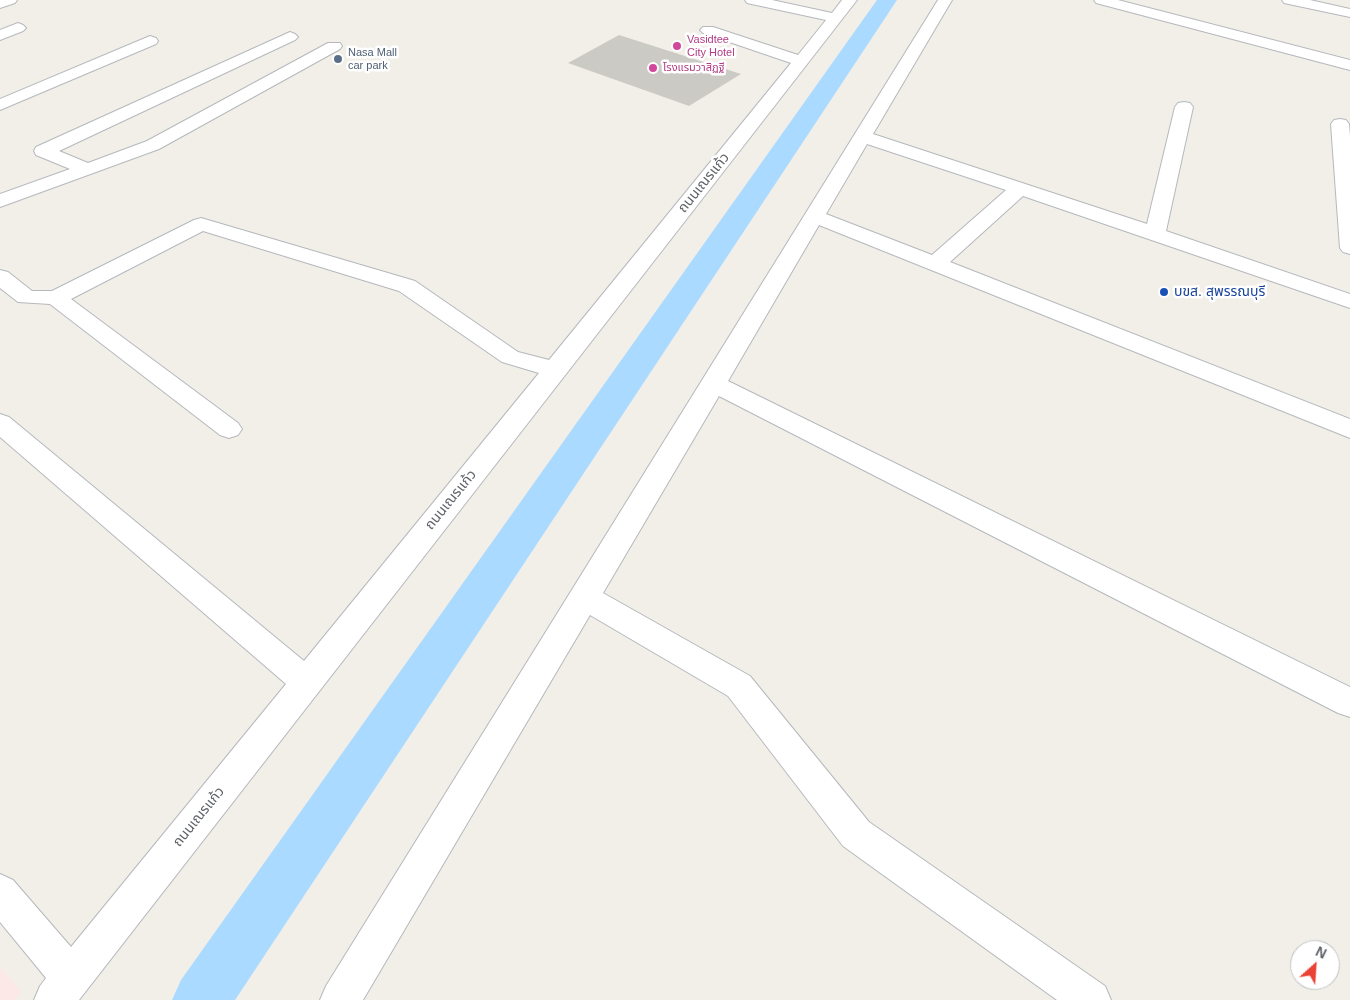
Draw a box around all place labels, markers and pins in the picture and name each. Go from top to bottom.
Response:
place label: Vasidtee City Hotel [687,33,735,59]
marker: Vasidtee City Hotel [671,40,683,52]
place label: Nasa Mall car park [348,46,397,72]
marker: Nasa Mall car park [332,53,344,65]
place label: โรงแรมวาสิฏฐี [663,61,725,75]
marker: โรงแรมวาสิฏฐี [647,62,659,74]
place label: บขส. สุพรรณบุรี [1174,284,1265,300]
marker: บขส. สุพรรณบุรี [1158,286,1170,298]

